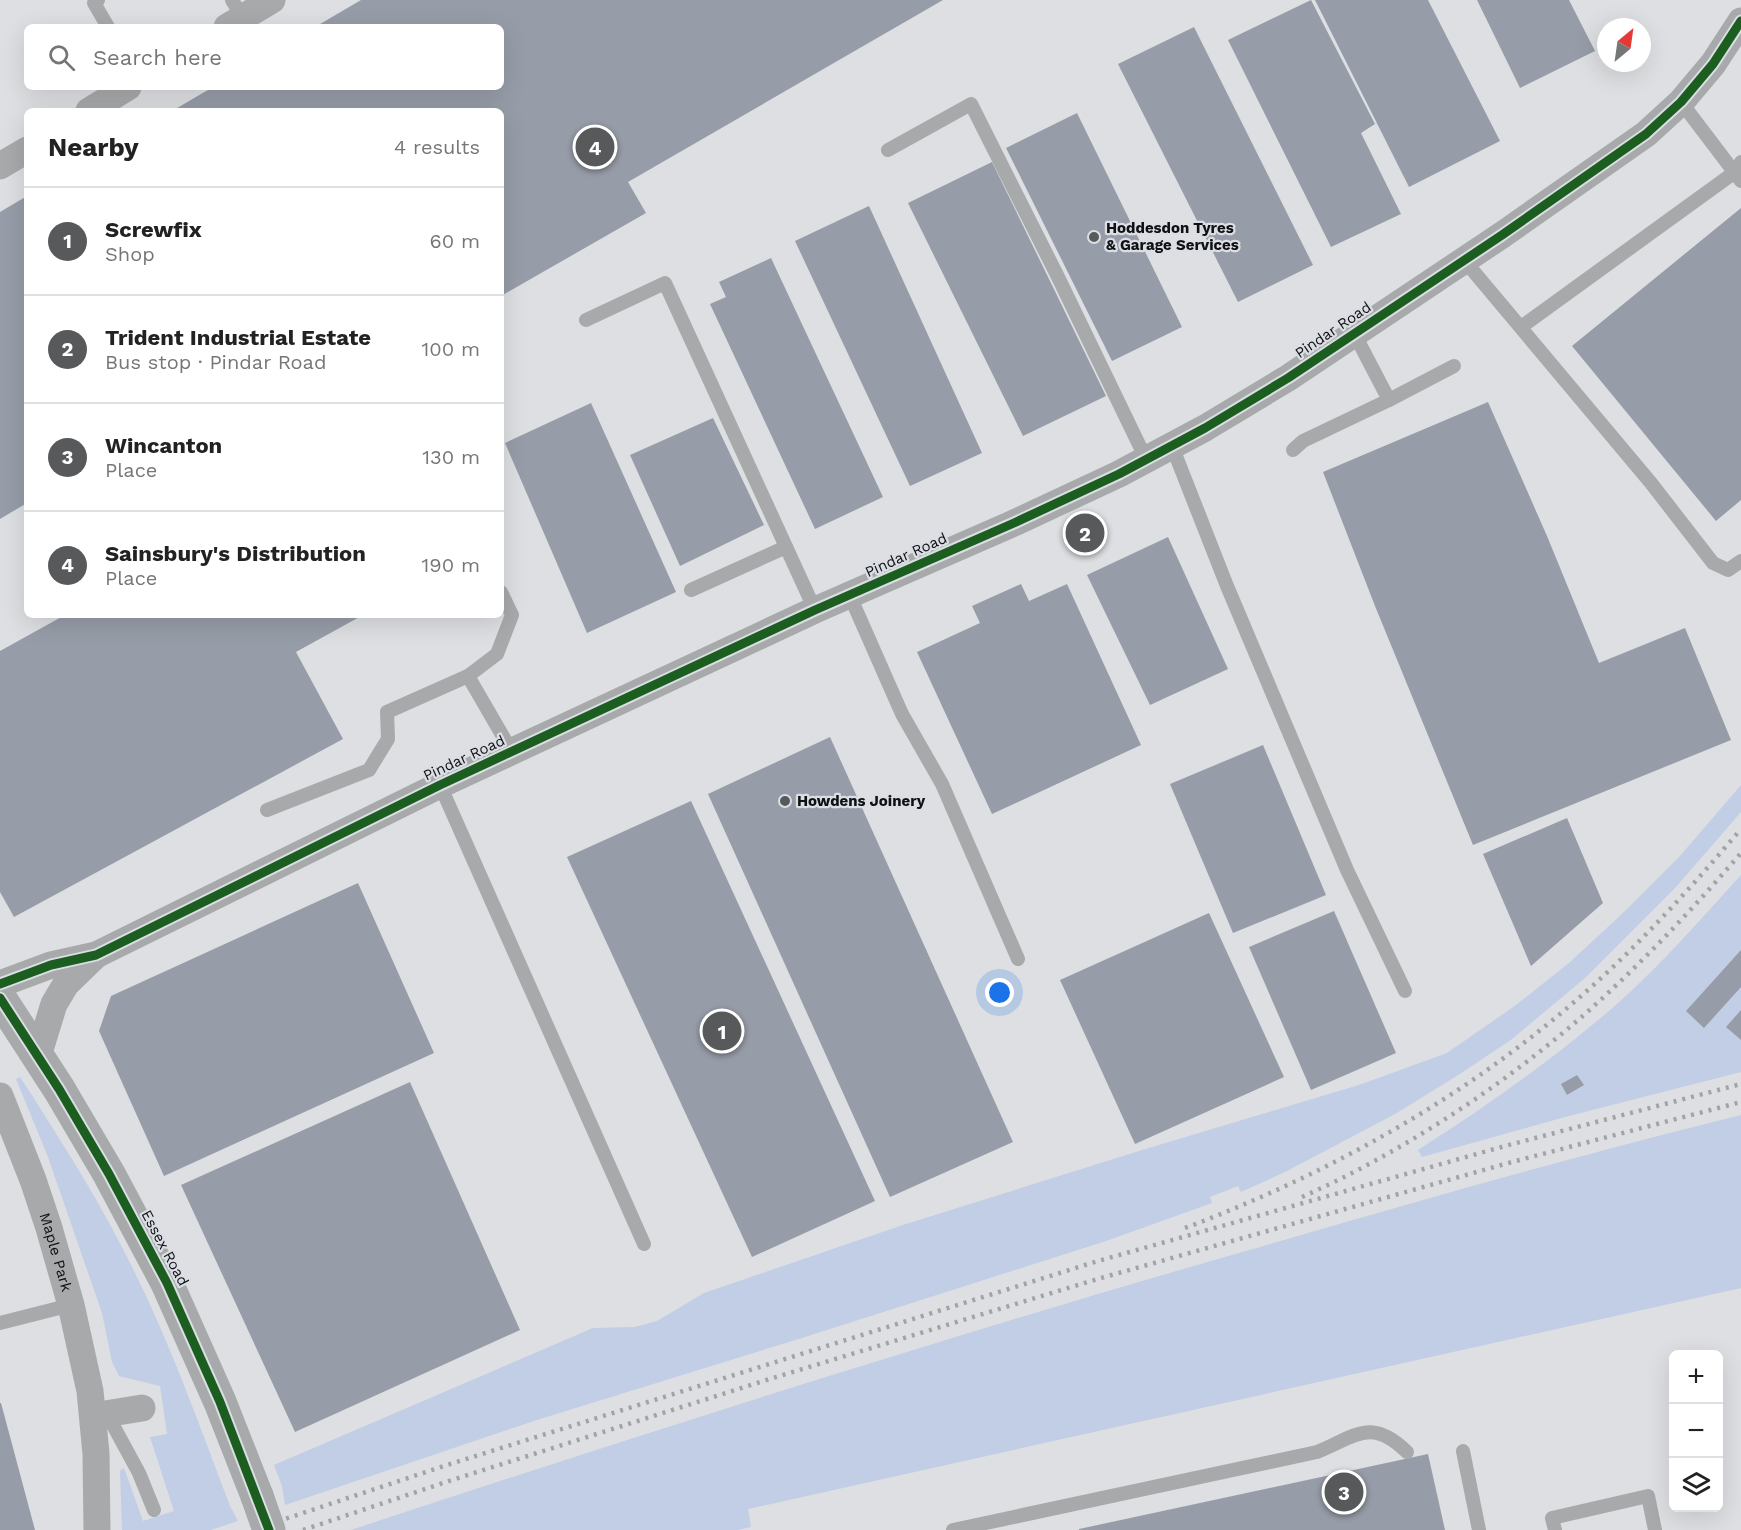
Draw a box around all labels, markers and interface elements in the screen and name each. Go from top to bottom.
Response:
north arrow [1597,18,1651,72]
search box [24,24,504,90]
icon: search [45,41,78,74]
text: Search here [93,45,222,70]
pin: 4 [576,124,614,170]
text: Nearby [48,132,139,162]
text: 4 results [394,135,480,159]
text: Screwfix [105,217,202,242]
place label: Hoddesdon Tyres & Garage Services [1106,219,1239,254]
text: 1 [63,229,72,253]
text: 60 m [430,229,480,253]
marker: Hoddesdon Tyres & Garage Services [1087,230,1101,244]
text: Shop [105,242,155,266]
street label: Pindar Road [1292,298,1374,362]
text: Trident Industrial Estate [105,325,371,350]
text: 2 [62,337,73,361]
text: 100 m [421,337,480,361]
text: Bus stop · Pindar Road [105,350,326,374]
text: Wincanton [105,433,222,458]
text: 3 [62,445,73,469]
text: 130 m [422,445,480,469]
text: Place [105,458,157,482]
pin: 2 [1066,510,1104,556]
street label: Pindar Road [862,529,950,581]
text: Sainsbury's Distribution [105,541,366,566]
text: 4 [61,553,74,577]
text: 190 m [422,553,480,577]
text: Place [105,566,157,590]
street label: Pindar Road [420,731,508,785]
place label: Howdens Joinery [797,792,926,810]
marker: Howdens Joinery [778,794,792,808]
your location [985,978,1014,1007]
pin: 1 [702,1008,742,1054]
street label: Essex Road [138,1207,192,1289]
street label: Maple Park [36,1210,76,1294]
map controls [1669,1350,1723,1512]
button: + [1669,1350,1723,1404]
button: − [1669,1404,1723,1458]
button: layers [1669,1458,1723,1512]
pin: 3 [1324,1470,1364,1514]

